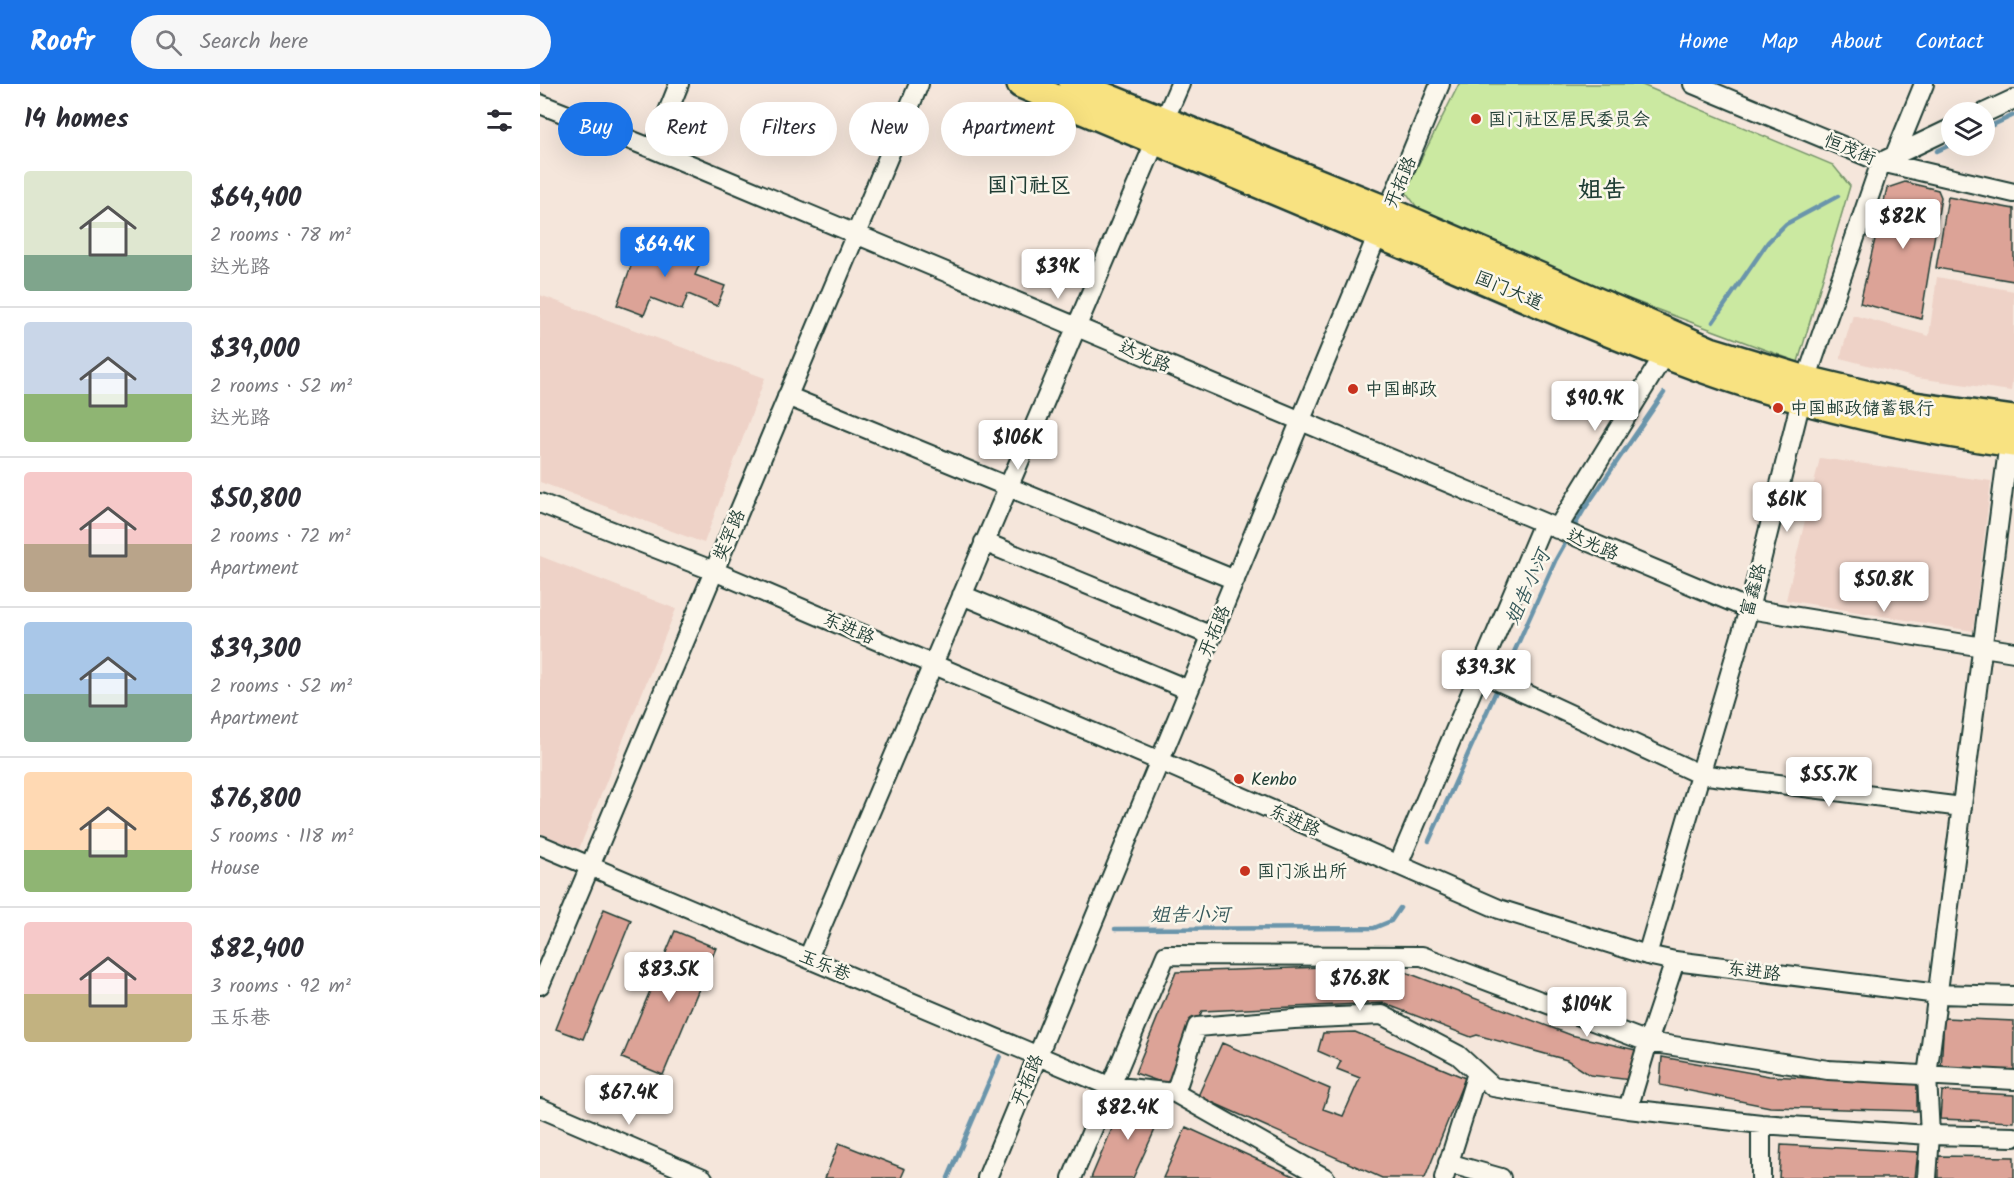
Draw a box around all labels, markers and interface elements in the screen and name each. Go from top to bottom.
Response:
search box [131,15,551,69]
text: Roofr [30,20,95,65]
text: Search here [200,25,308,60]
icon: search [152,26,185,59]
text: Home [1679,26,1728,59]
text: Map [1761,26,1798,59]
text: About [1831,26,1882,59]
text: Contact [1915,26,1984,59]
text: 14 homes [24,99,129,141]
chip: Buy [558,102,633,156]
chip: Rent [645,102,728,156]
chip: Filters [740,102,837,156]
chip: New [849,102,929,156]
chip: Apartment [941,102,1076,156]
map controls [1941,102,1995,156]
button: layers [1941,102,1995,156]
icon: filters [483,104,516,137]
place label: 国门社区居民委员会 [1488,106,1650,135]
marker: 国门社区居民委员会 [1469,112,1483,126]
street label: 恒茂街 [1819,127,1880,174]
street label: 开拓路 [1377,152,1425,213]
district label: 国门社区 [987,170,1071,203]
district label: 姐告 [1578,171,1626,210]
text: $64,400 [210,178,301,220]
icon: home [72,195,144,267]
pin: $82K [1867,199,1939,250]
text: $82K [1879,202,1927,234]
text: 2 rooms · 78 m² [210,220,351,252]
pin: $64.4K [616,227,714,278]
text: $64.4K [634,230,696,262]
pin: $39K [1022,249,1094,300]
text: 达光路 [210,252,270,284]
text: $39K [1036,252,1080,284]
street label: 国门大道 [1470,264,1547,319]
text: $39,000 [210,329,300,371]
street label: 达光路 [1114,333,1175,381]
icon: home [72,346,144,418]
text: 2 rooms · 52 m² [210,371,352,403]
place label: 中国邮政 [1365,376,1437,405]
pin: $90.9K [1546,381,1644,432]
marker: 中国邮政 [1346,382,1360,396]
text: $90.9K [1565,384,1625,416]
place label: 中国邮政储蓄银行 [1790,395,1934,424]
marker: 中国邮政储蓄银行 [1771,401,1785,415]
text: 达光路 [210,403,270,435]
pin: $106K [976,420,1060,471]
text: $106K [992,423,1044,455]
text: $50,800 [210,479,301,521]
pin: $61K [1751,482,1823,533]
text: $61K [1767,485,1807,517]
icon: home [72,496,144,568]
street label: 奘罕路 [706,505,754,566]
text: 2 rooms · 72 m² [210,521,351,553]
street label: 达光路 [1562,521,1623,569]
water label: 姐告小河 [1497,542,1561,631]
text: Apartment [210,553,299,585]
street label: 富鑫路 [1733,561,1775,620]
pin: $50.8K [1835,562,1933,613]
text: $50.8K [1854,565,1914,597]
street label: 开拓路 [1191,601,1239,662]
street label: 东进路 [818,605,879,653]
text: $39,300 [210,629,300,671]
icon: home [72,646,144,718]
pin: $39.3K [1437,650,1535,701]
text: $39.3K [1456,653,1516,685]
text: 2 rooms · 52 m² [210,671,352,703]
text: Apartment [210,703,299,735]
pin: $55.7K [1780,757,1878,808]
text: $55.7K [1800,760,1858,792]
place label: Kenbo [1251,766,1297,795]
marker: Kenbo [1232,772,1246,786]
text: $76,800 [210,779,301,821]
icon: home [72,796,144,868]
street label: 东进路 [1264,797,1325,846]
text: 5 rooms · 118 m² [210,821,353,853]
text: House [210,853,260,885]
place label: 国门派出所 [1257,858,1347,887]
marker: 国门派出所 [1238,864,1252,878]
water label: 姐告小河 [1150,900,1233,932]
text: $82,400 [210,929,304,971]
street label: 玉乐巷 [794,942,855,990]
icon: home [72,946,144,1018]
pin: $83.5K [620,952,718,1003]
text: $83.5K [638,955,700,987]
street label: 东进路 [1725,955,1782,990]
pin: $76.8K [1311,961,1409,1012]
text: $76.8K [1330,964,1390,996]
text: 3 rooms · 92 m² [210,971,351,1003]
pin: $104K [1545,987,1629,1038]
text: $104K [1561,990,1613,1022]
text: 玉乐巷 [210,1003,270,1035]
street label: 开拓路 [1004,1050,1052,1111]
pin: $67.4K [580,1075,678,1126]
text: $67.4K [599,1078,659,1110]
pin: $82.4K [1079,1090,1177,1141]
text: $82.4K [1097,1093,1159,1125]

